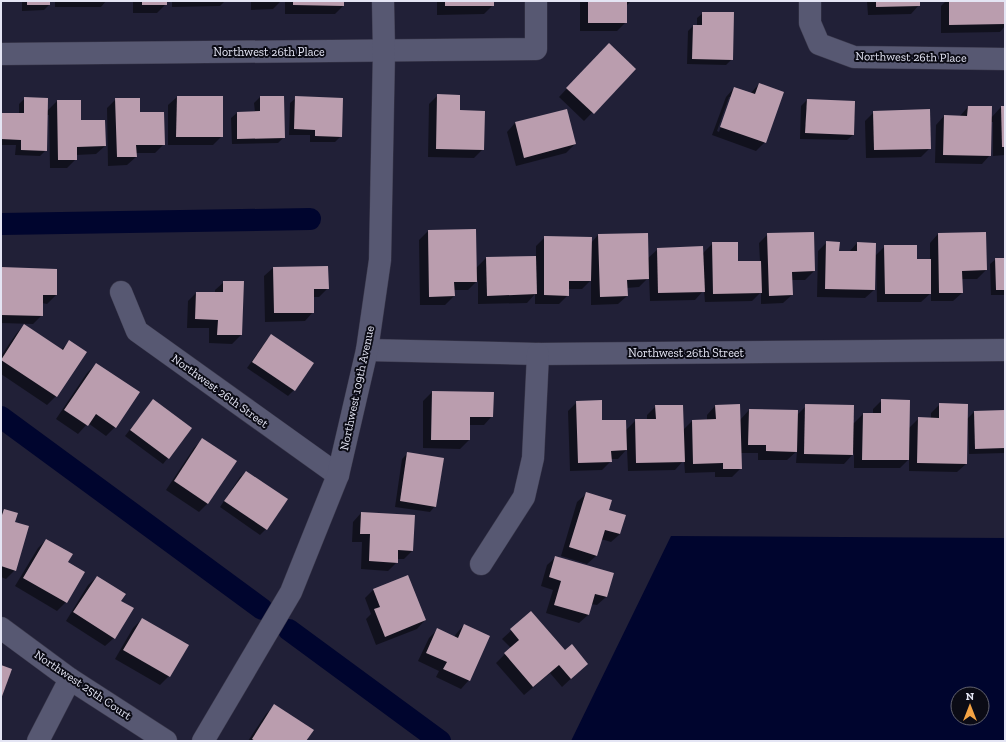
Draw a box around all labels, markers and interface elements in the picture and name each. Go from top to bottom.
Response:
street label: Northwest 26th Place [213,45,325,59]
street label: Northwest 26th Place [855,49,967,65]
street label: Northwest 109th Avenue [337,324,377,452]
street label: Northwest 26th Street [628,346,744,360]
street label: Northwest 26th Street [169,351,271,431]
street label: Northwest 25th Court [32,647,135,723]
north arrow [950,686,990,726]
text: N [966,690,975,703]

